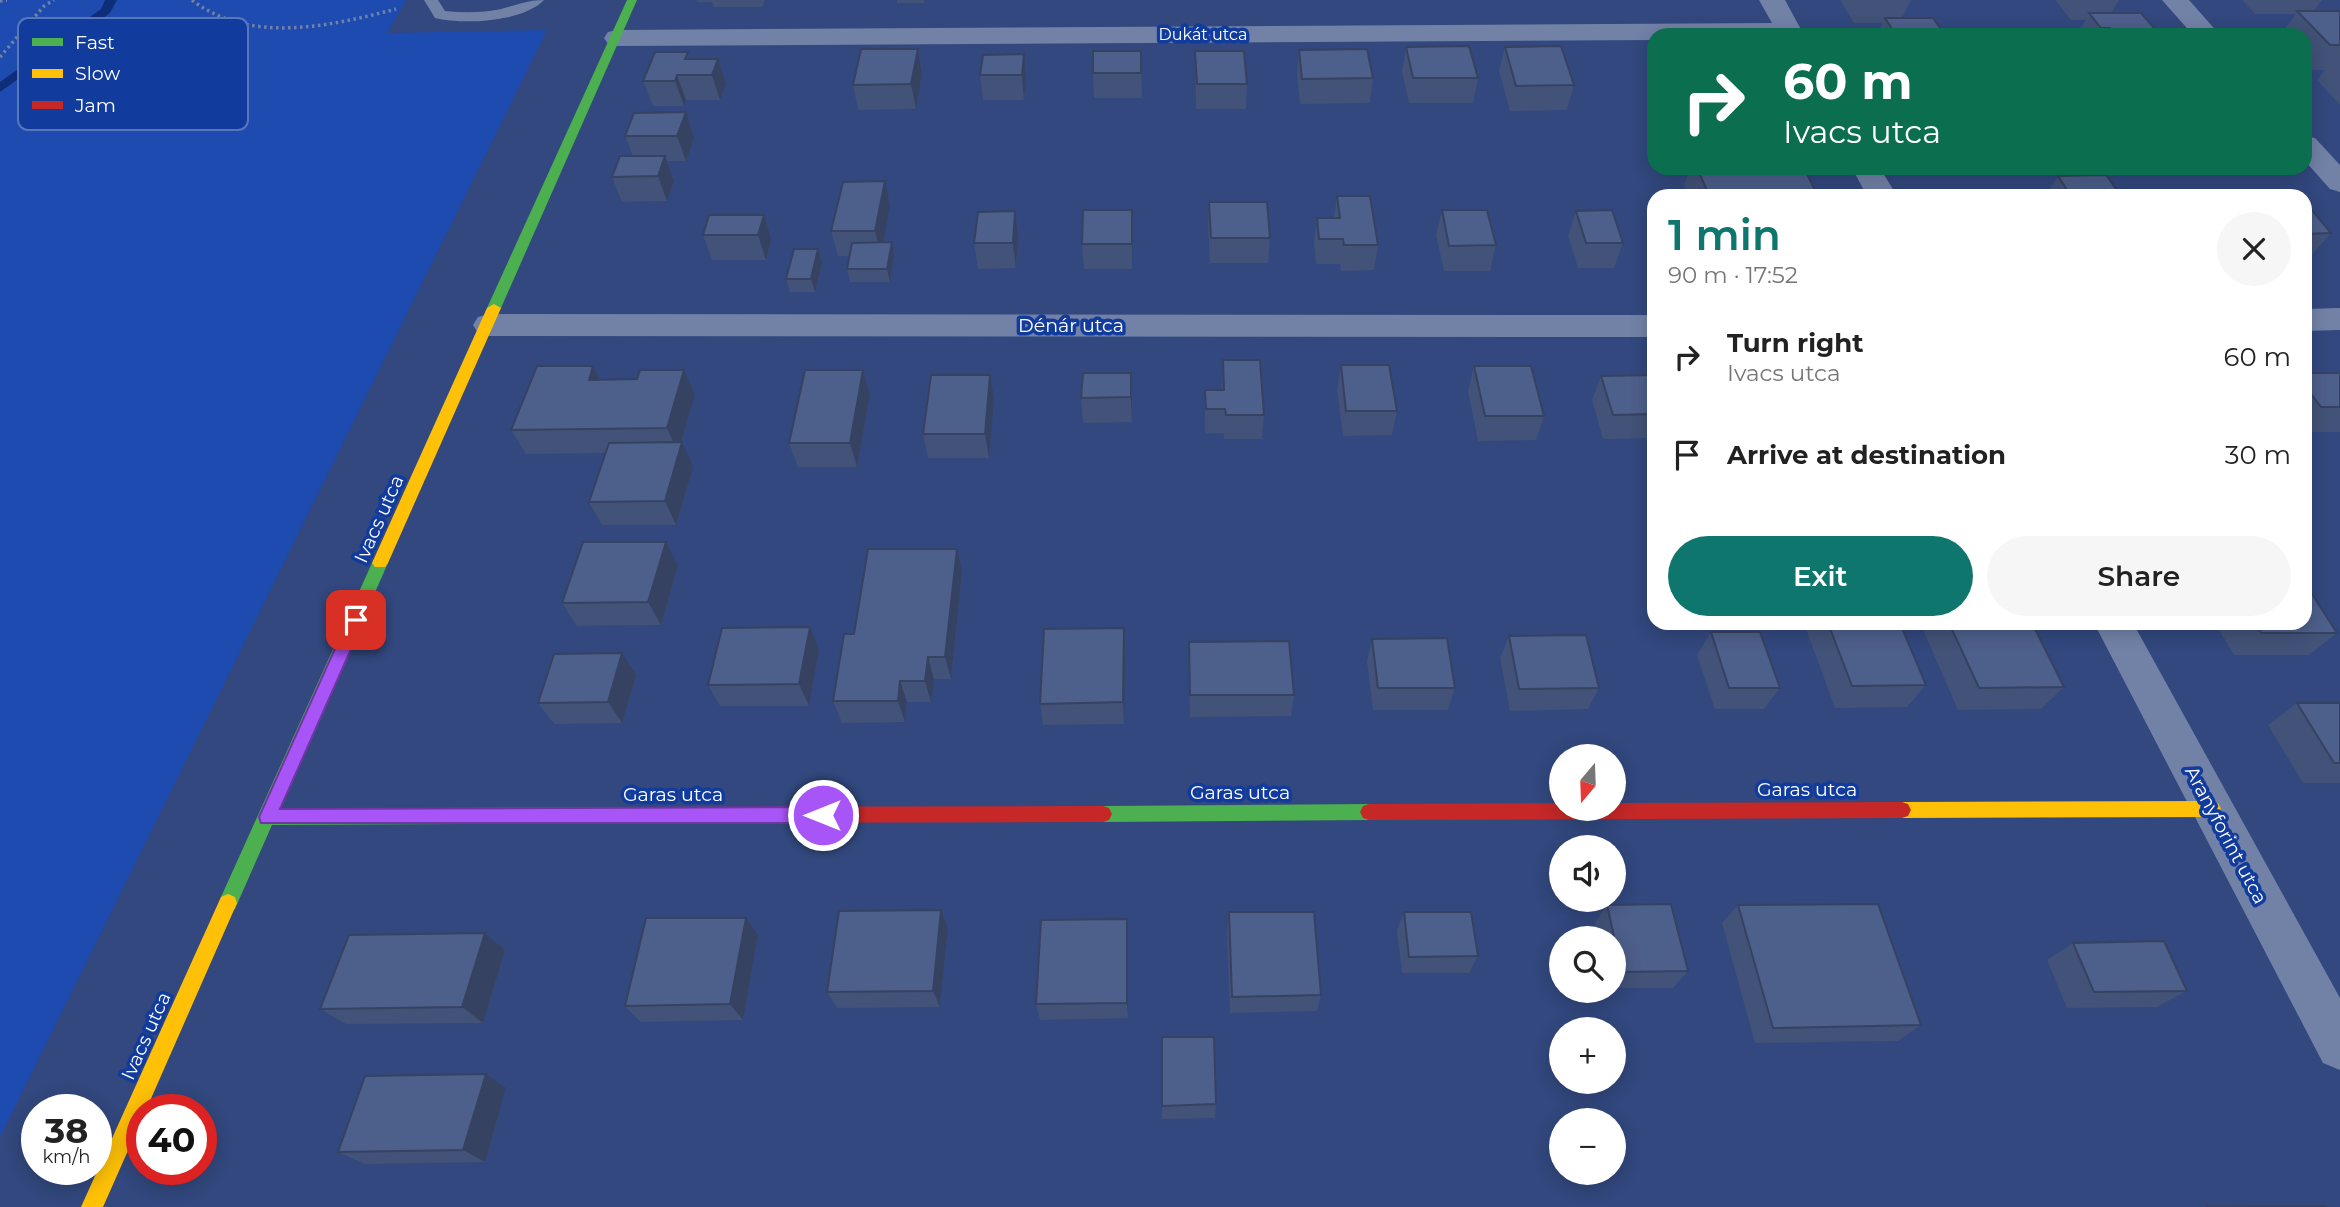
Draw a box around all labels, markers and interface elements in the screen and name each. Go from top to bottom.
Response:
legend [18,18,248,130]
street label: Dukát utca [1159,25,1247,44]
text: Fast [75,31,115,54]
text: 60 m [1783,52,1913,111]
icon: right [1668,56,1759,147]
text: Slow [75,62,120,85]
text: Jam [74,94,116,117]
text: Ivacs utca [1783,112,1941,151]
text: 1 min [1668,209,1781,261]
button: close [2217,212,2291,286]
text: 90 m · 17:52 [1668,261,1798,289]
street label: Dénár utca [1018,314,1124,337]
text: Turn right [1727,327,1863,359]
icon: right [1668,338,1706,376]
text: 60 m [2224,341,2291,373]
text: Ivacs utca [1727,359,1841,387]
icon: arrive [1668,436,1706,474]
text: Arrive at destination [1727,439,2006,471]
text: 30 m [2225,439,2291,471]
street label: Ivacs utca [349,471,409,567]
button: Exit [1668,536,1973,616]
button: Share [1987,536,2291,616]
pin [326,590,386,650]
icon: arrive [337,601,375,639]
north arrow [1549,744,1626,821]
map controls [1549,744,1626,1185]
street label: Aranyforint utca [2180,762,2272,908]
position arrow [786,778,860,852]
street label: Garas utca [1757,778,1857,801]
street label: Garas utca [1190,781,1290,804]
street label: Garas utca [623,783,723,806]
button: sound [1549,835,1626,912]
button: search [1549,926,1626,1003]
street label: Ivacs utca [116,988,176,1084]
button: + [1549,1017,1626,1094]
speed limit sign: 40 [126,1094,217,1185]
button: − [1549,1108,1626,1185]
text: 38 [45,1109,88,1152]
text: km/h [42,1146,91,1168]

